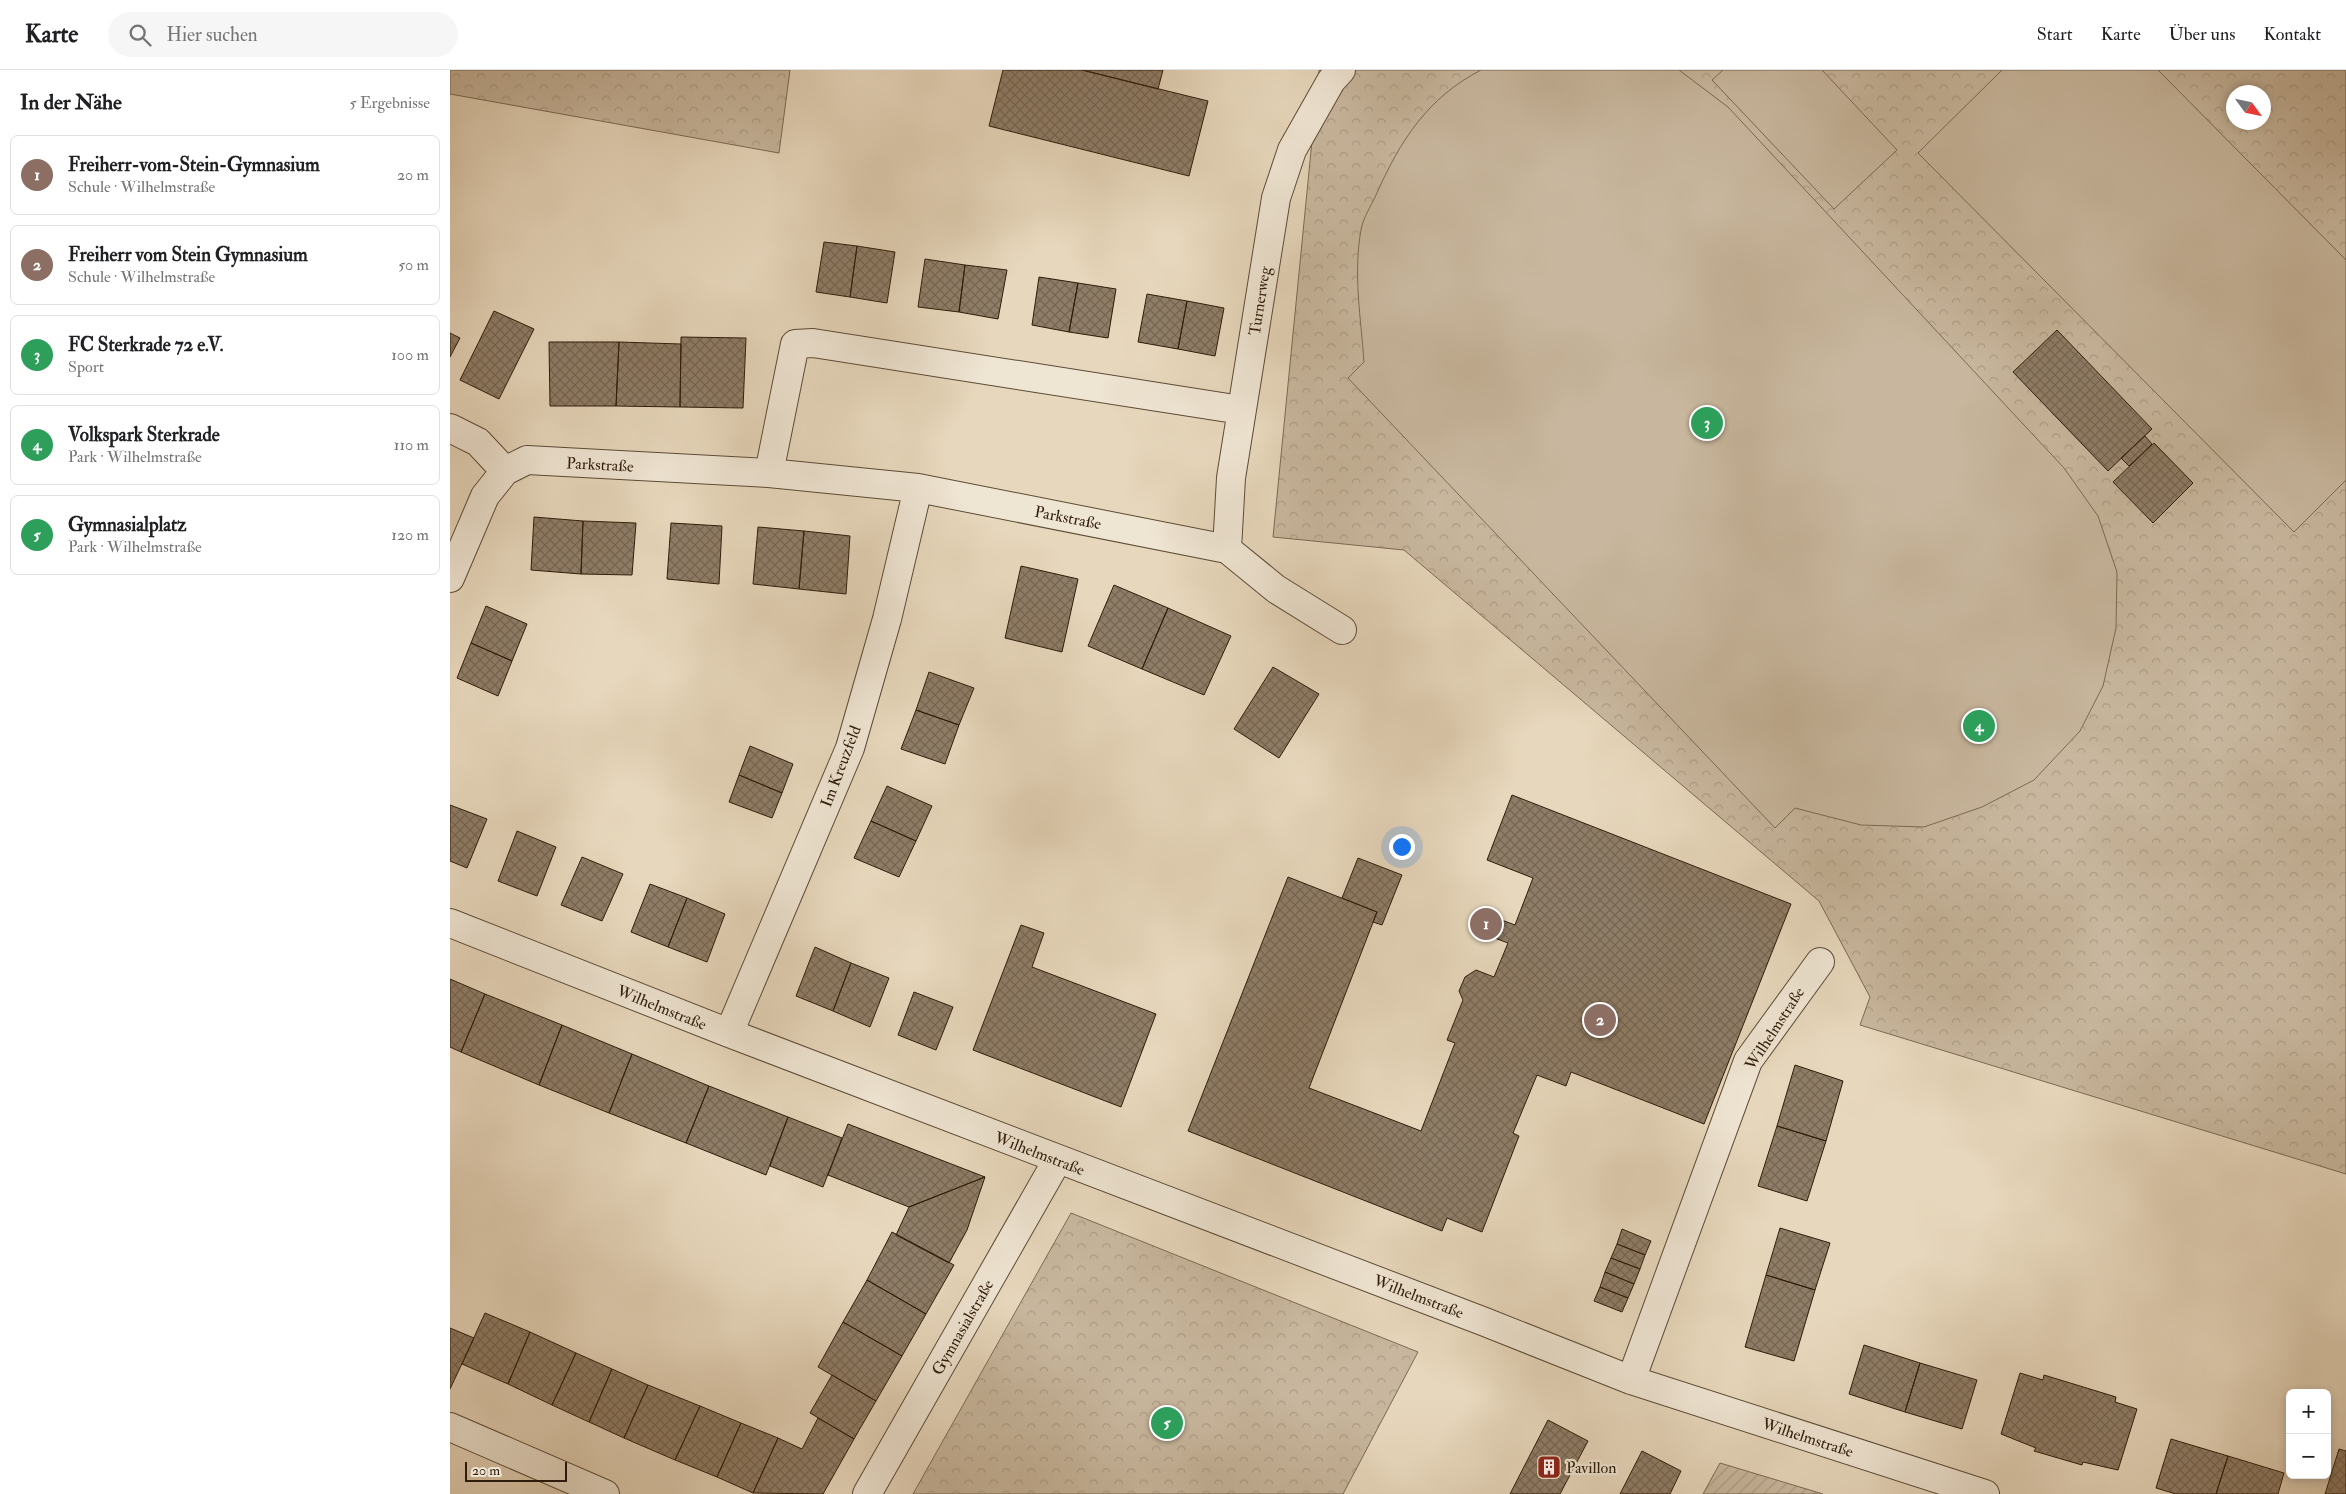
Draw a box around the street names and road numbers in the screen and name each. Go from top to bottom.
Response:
street label: Turnerweg [1245,264,1275,337]
street label: Parkstraße [566,453,634,477]
street label: Parkstraße [1033,502,1103,534]
street label: Im Kreuzfeld [816,723,866,810]
street label: Wilhelmstraße [613,981,710,1035]
street label: Wilhelmstraße [1740,983,1809,1075]
street label: Wilhelmstraße [991,1127,1088,1180]
street label: Wilhelmstraße [1370,1270,1467,1323]
street label: Gymnasialstraße [928,1276,998,1379]
street label: Wilhelmstraße [1759,1413,1856,1462]

